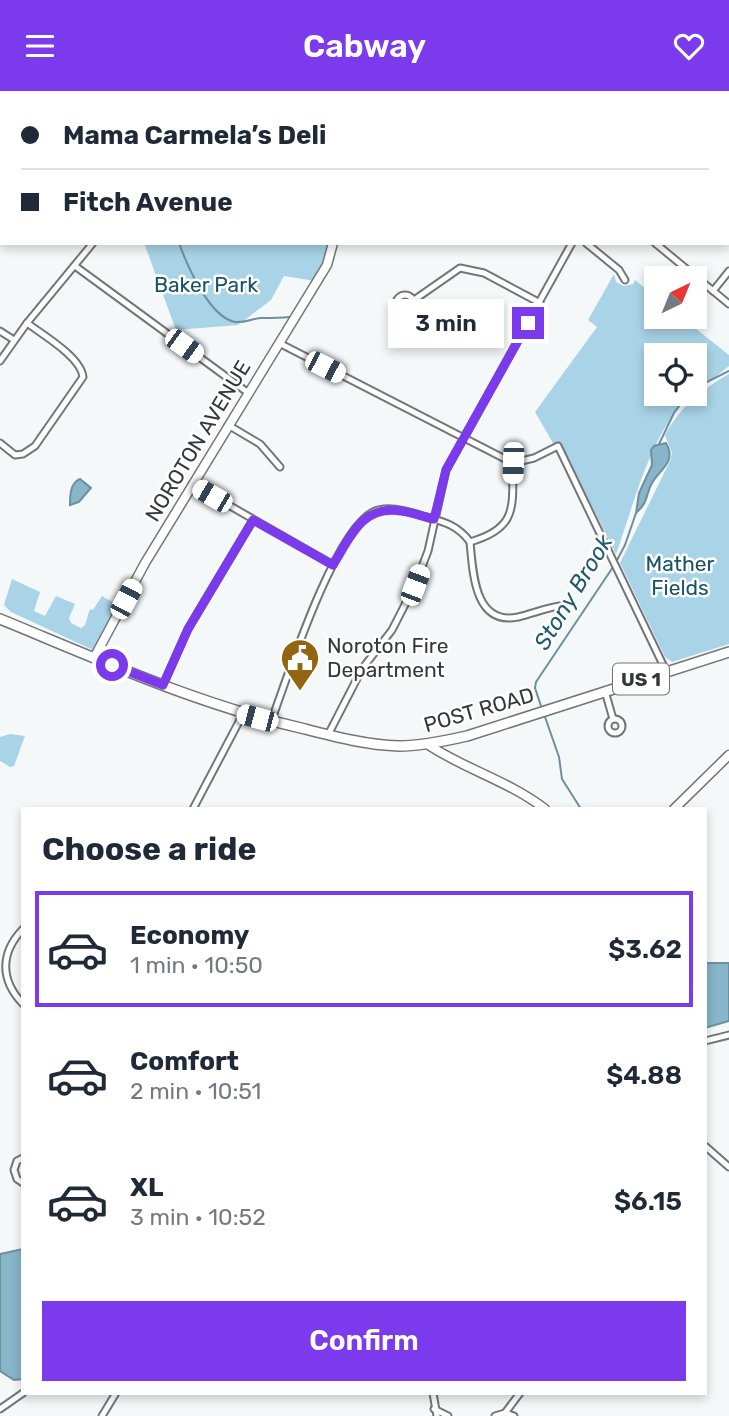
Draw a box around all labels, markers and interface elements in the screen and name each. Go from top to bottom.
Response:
icon: menu [21,27,59,65]
text: Cabway [303,27,426,65]
icon: heart [670,27,708,65]
text: Mama Carmela’s Deli [63,120,326,151]
text: Fitch Avenue [63,187,233,218]
north arrow [644,266,707,329]
map controls [644,266,707,406]
park label: Baker Park [154,272,258,297]
callout: 3 min [388,299,504,347]
route end [512,307,544,339]
text: 3 min [415,309,477,337]
car [161,325,208,367]
button: locate [644,343,707,406]
car [302,348,349,386]
street label: NOROTON AVENUE [140,356,255,526]
car [502,442,525,484]
car [189,476,236,516]
water label: Stony Brook [528,528,619,655]
park label: Mather Fields [646,551,714,600]
car [398,562,433,608]
car [107,576,146,622]
place label: Noroton Fire Department [327,633,448,682]
public building icon: Noroton Fire Department [279,637,321,692]
route start [96,649,128,681]
road number: US 1 [613,663,669,695]
street label: POST ROAD [421,682,537,737]
car [234,702,281,734]
text: Choose a ride [42,830,256,868]
icon: car [46,918,109,981]
text: Economy [130,920,249,951]
text: $3.62 [608,934,682,965]
text: 1 min · 10:50 [130,951,263,979]
icon: car [46,1044,109,1107]
text: Comfort [130,1046,239,1077]
text: $4.88 [606,1060,682,1091]
text: 2 min · 10:51 [130,1077,261,1105]
icon: car [46,1170,109,1233]
text: XL [130,1172,163,1203]
text: $6.15 [614,1186,682,1217]
text: 3 min · 10:52 [130,1203,266,1231]
button: Confirm [42,1301,686,1381]

